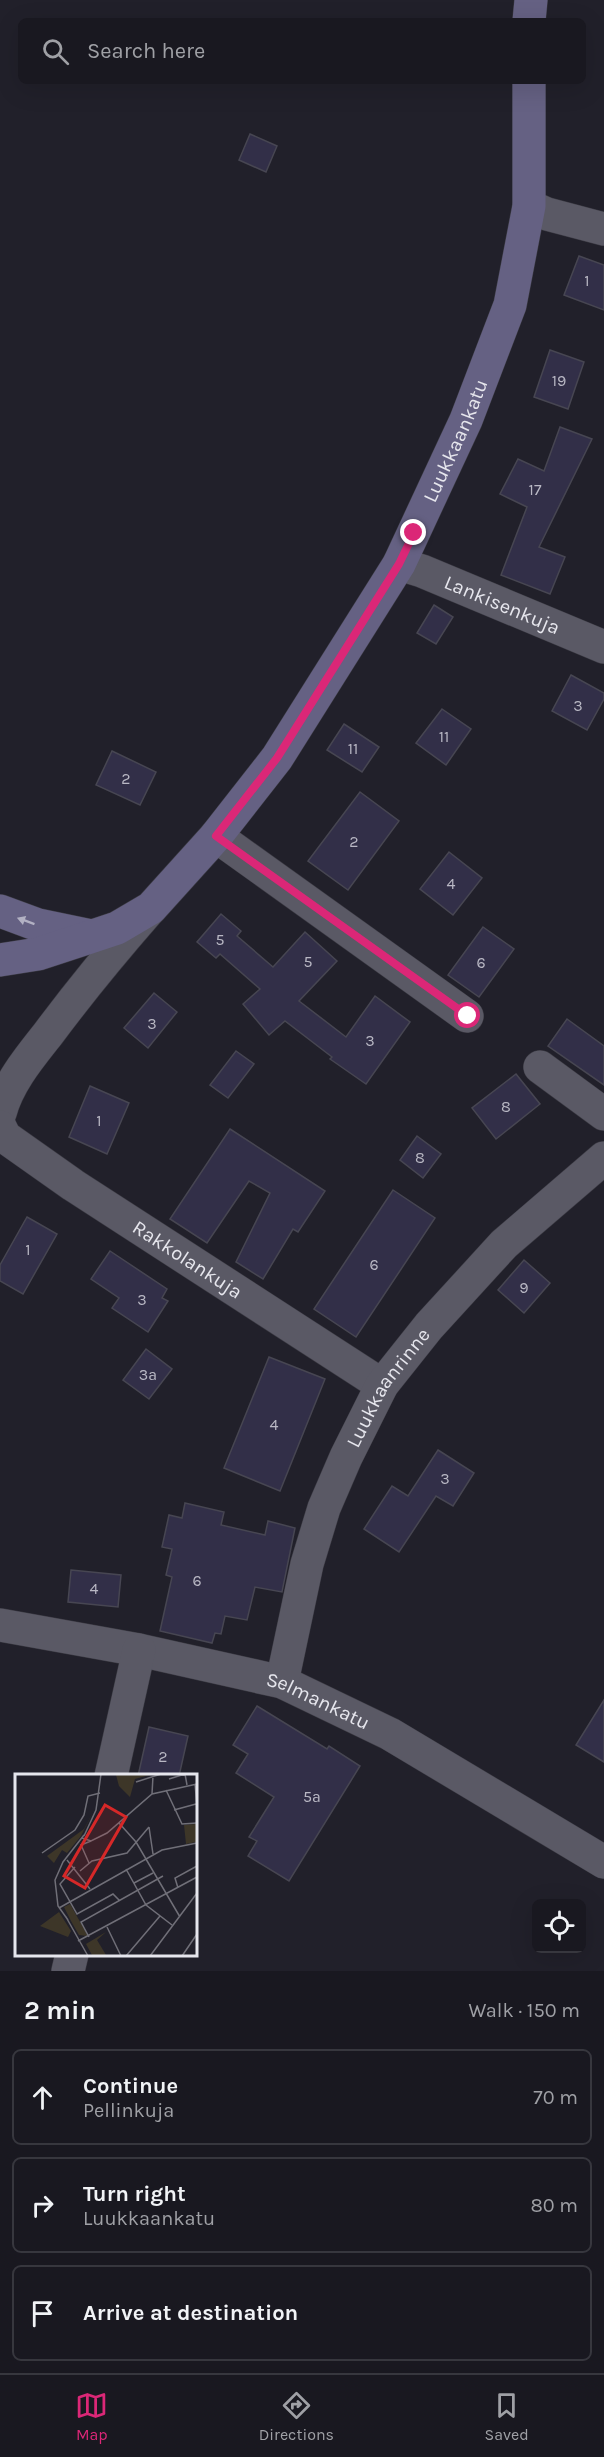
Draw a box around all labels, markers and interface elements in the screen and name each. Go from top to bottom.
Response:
search box [18,18,586,84]
icon: search [39,35,72,68]
text: Search here [87,38,205,64]
house number: 1 [584,271,590,290]
house number: 19 [552,371,566,390]
street label: Luukkaankatu [418,376,492,506]
house number: 17 [529,480,542,499]
route end [400,519,426,545]
street label: Lankisenkuja [441,570,564,639]
house number: 3 [573,696,583,715]
house number: 11 [439,727,449,746]
house number: 11 [348,739,358,758]
house number: 2 [121,769,131,788]
house number: 2 [349,832,359,851]
house number: 4 [447,874,456,893]
one-way arrow [17,915,35,925]
house number: 5 [215,930,225,949]
house number: 5 [303,952,313,971]
house number: 6 [476,953,486,972]
route start [454,1002,480,1028]
house number: 3 [147,1014,157,1033]
house number: 3 [365,1031,375,1050]
house number: 8 [501,1097,511,1116]
house number: 1 [96,1111,102,1130]
house number: 8 [415,1148,425,1167]
street label: Rakkolankuja [128,1215,247,1303]
house number: 1 [25,1240,31,1259]
house number: 6 [369,1255,379,1274]
house number: 9 [519,1278,529,1297]
house number: 3 [137,1290,147,1309]
street label: Luukkaanrinne [341,1323,434,1451]
house number: 3a [139,1365,157,1384]
house number: 4 [270,1415,279,1434]
house number: 3 [440,1469,450,1488]
house number: 6 [192,1571,202,1590]
house number: 4 [90,1579,99,1598]
street label: Selmankatu [264,1667,374,1734]
house number: 2 [158,1747,168,1766]
inset map [15,1774,196,1956]
house number: 5a [303,1787,321,1806]
map controls [532,1899,586,1953]
button: locate [532,1899,586,1953]
text: 2 min [24,1995,96,2026]
text: Walk · 150 m [469,1999,580,2022]
text: Continue [83,2073,178,2099]
icon: ahead [26,2081,59,2114]
text: 70 m [533,2086,578,2109]
text: Pellinkuja [83,2099,174,2122]
text: Turn right [83,2181,186,2207]
icon: right [26,2189,59,2222]
text: 80 m [530,2194,578,2217]
text: Luukkaankatu [83,2207,215,2230]
icon: arrive [26,2297,59,2330]
text: Arrive at destination [83,2300,298,2326]
tab: Map [75,2389,108,2444]
tab: Directions [259,2389,334,2444]
tab: Saved [485,2389,529,2444]

